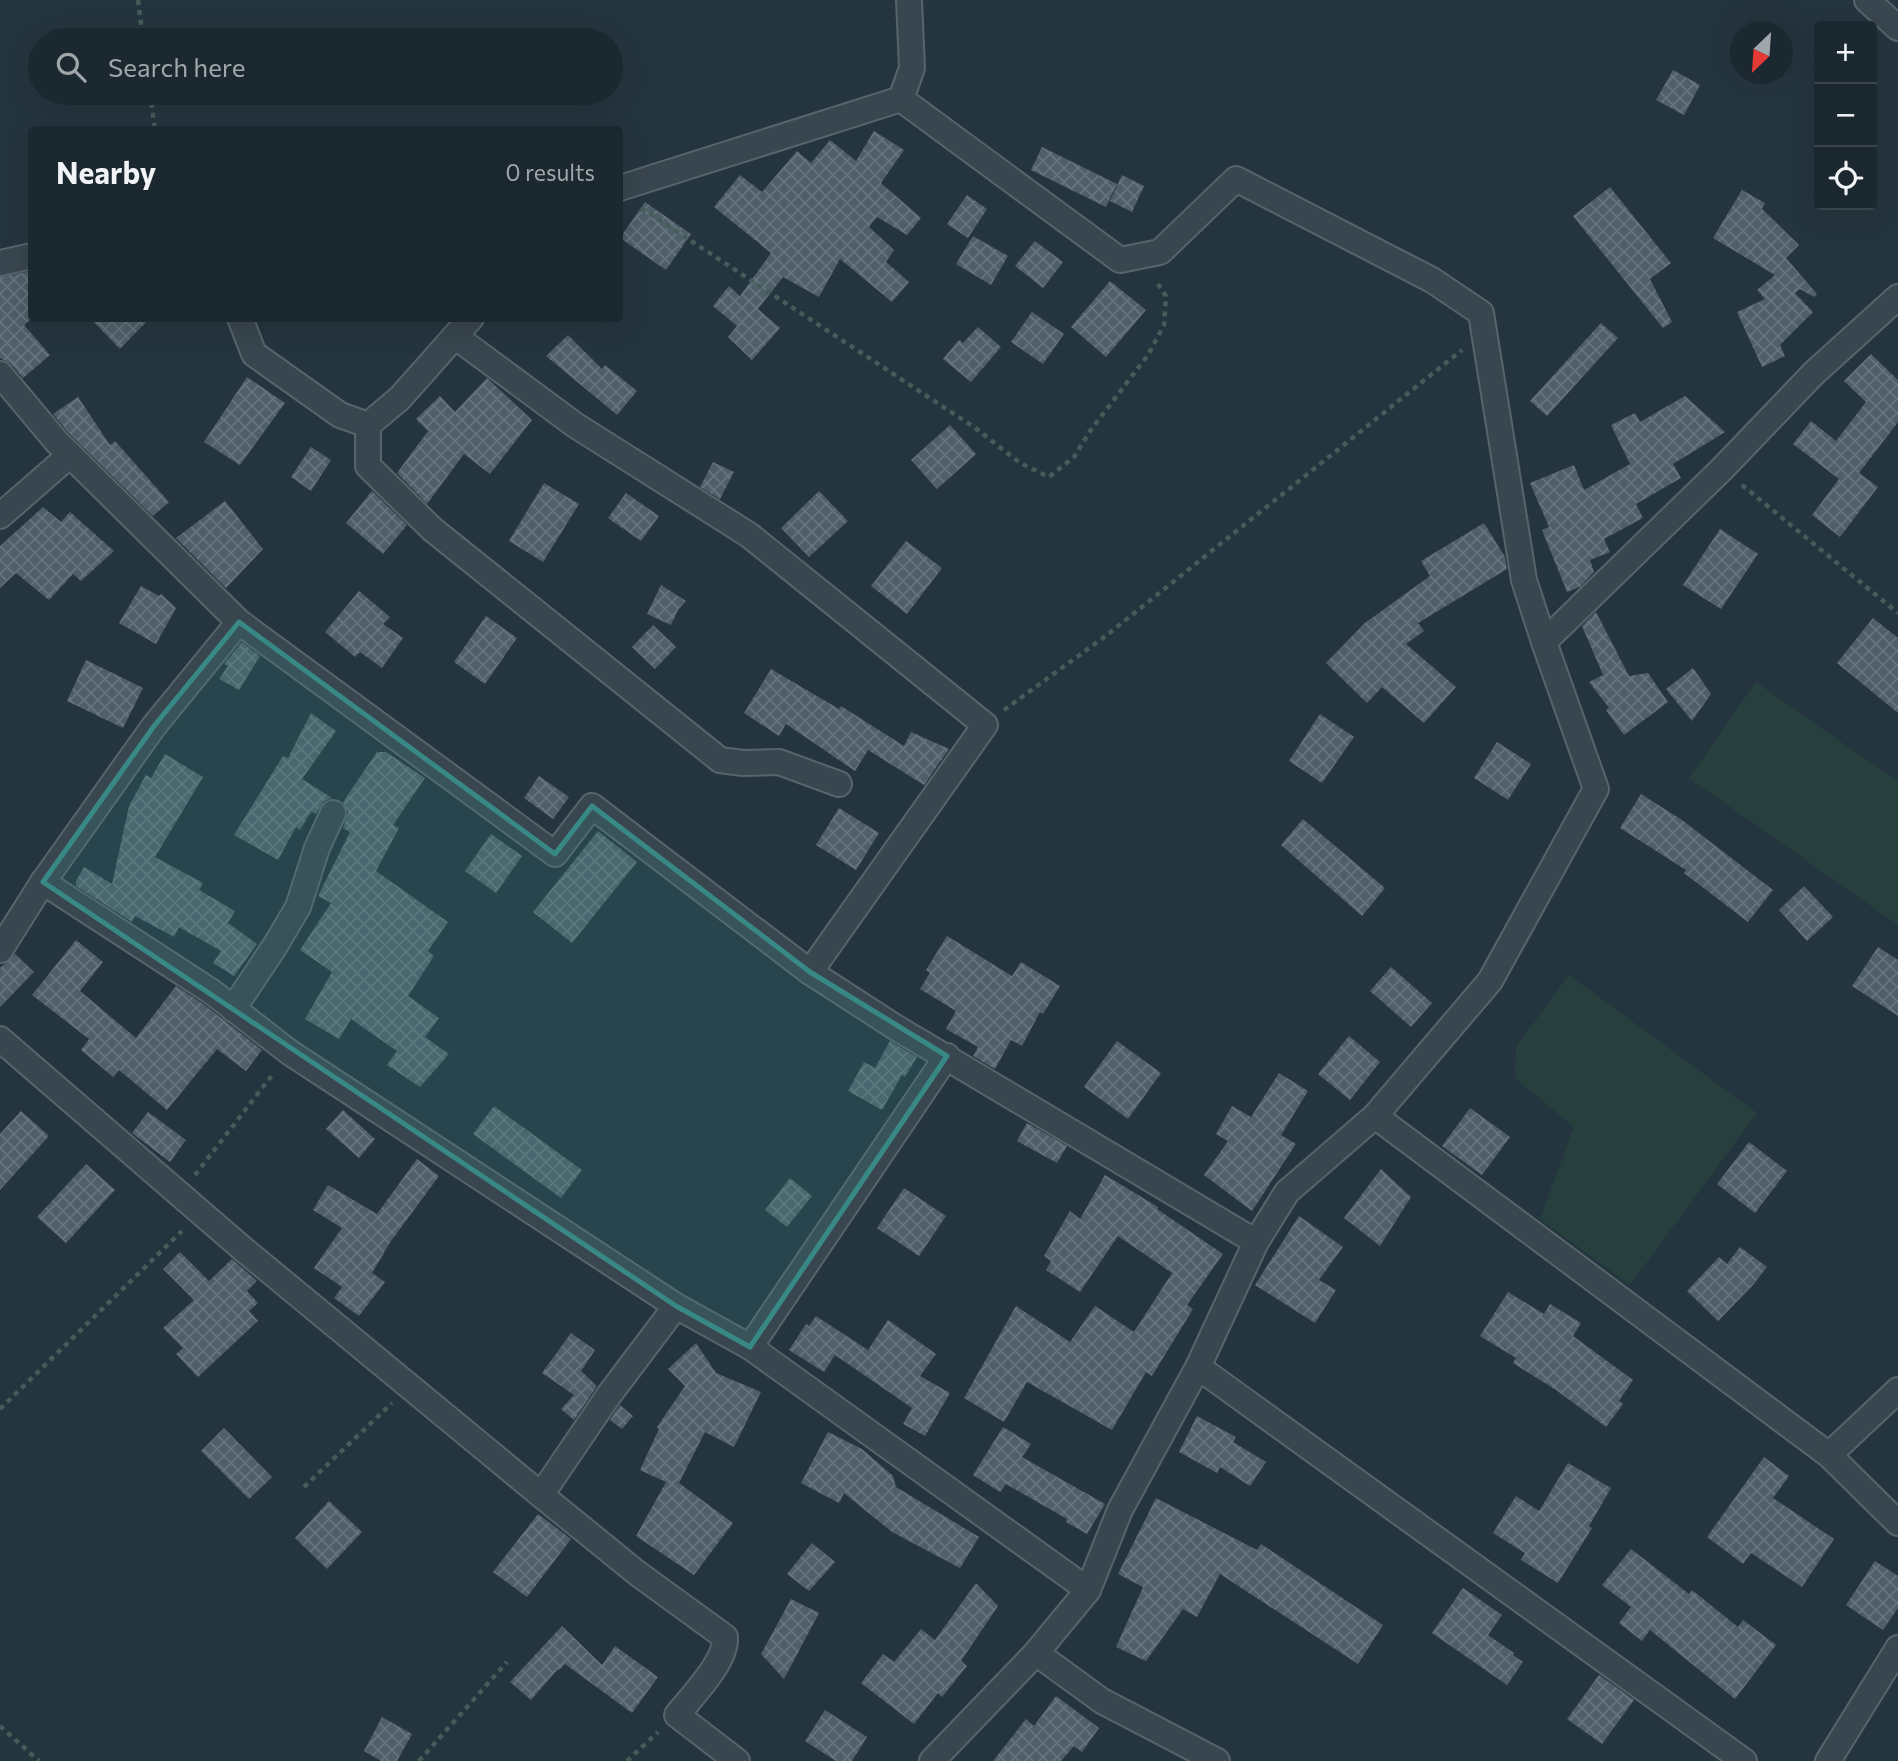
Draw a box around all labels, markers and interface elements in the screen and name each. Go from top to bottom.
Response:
north arrow [1730,21,1793,84]
map controls [1814,21,1877,210]
button: + [1814,21,1877,84]
search box [28,28,623,105]
icon: search [52,48,90,86]
text: Search here [108,51,246,82]
button: − [1814,84,1877,147]
button: locate [1814,147,1877,210]
text: Nearby [56,153,156,190]
text: 0 results [506,158,595,186]

